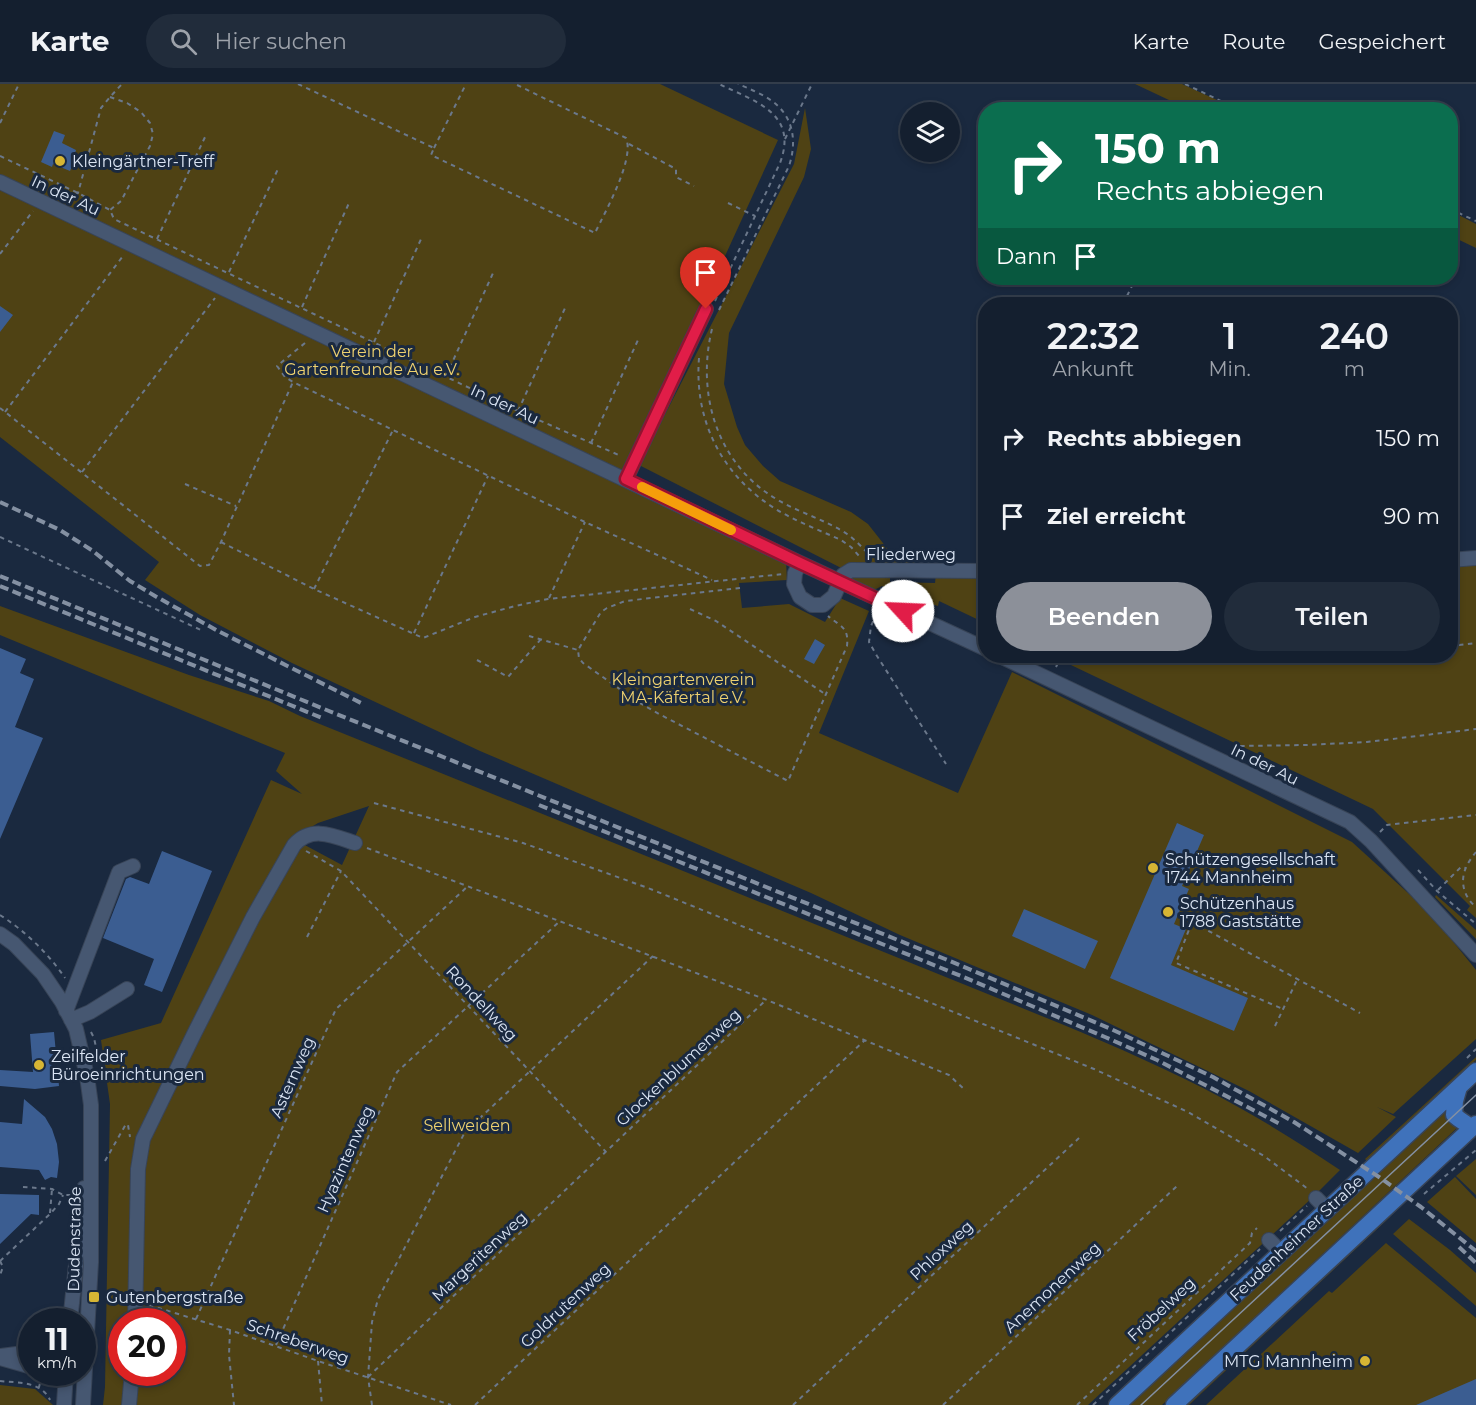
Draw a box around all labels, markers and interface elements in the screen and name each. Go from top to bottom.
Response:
search box [146,14,566,68]
text: Karte [30,24,110,58]
icon: search [167,25,200,58]
text: Hier suchen [215,28,347,55]
text: Karte [1133,29,1189,54]
text: Route [1222,29,1285,54]
text: Gespeichert [1318,29,1446,54]
map controls [900,102,960,162]
button: layers [900,102,960,162]
text: 150 m [1095,122,1221,174]
icon: right [996,126,1074,204]
place label: Kleingärtner-Treff [72,152,215,171]
marker: Kleingärtner-Treff [53,154,67,168]
street label: In der Au [29,171,103,219]
text: Rechts abbiegen [1095,174,1324,207]
icon: arrive [1069,240,1102,273]
text: Dann [996,243,1057,270]
pin [680,247,731,309]
icon: arrive [689,256,722,289]
text: 22:32 [1047,314,1139,358]
text: 1 [1223,314,1237,358]
text: 240 [1320,314,1389,358]
park label: Verein der Gartenfreunde Au e.V. [284,342,460,379]
text: Ankunft [1053,357,1134,381]
text: Min. [1209,357,1251,381]
text: m [1344,357,1365,381]
street label: In der Au [468,380,542,428]
icon: right [996,422,1029,455]
text: Rechts abbiegen [1047,425,1242,452]
text: 150 m [1376,425,1440,452]
icon: arrive [996,500,1029,533]
text: Ziel erreicht [1047,503,1186,530]
text: 90 m [1383,503,1440,530]
street label: Fliederweg [866,545,956,564]
position arrow [871,579,935,643]
button: Beenden [996,582,1212,651]
button: Teilen [1224,582,1440,651]
park label: Kleingartenverein MA-Käfertal e.V. [611,670,755,707]
street label: In der Au [1228,740,1302,789]
place label: Schützengesellschaft 1744 Mannheim [1165,850,1336,887]
marker: Schützengesellschaft 1744 Mannheim [1146,861,1160,875]
place label: Schützenhaus 1788 Gaststätte [1180,894,1301,931]
marker: Schützenhaus 1788 Gaststätte [1161,905,1175,919]
street label: Rondellweg [442,962,521,1045]
street label: Glockenblumenweg [612,1005,744,1130]
street label: Asternweg [266,1034,319,1121]
place label: Zeilfelder Büroeinrichtungen [51,1047,205,1084]
marker: Zeilfelder Büroeinrichtungen [32,1058,46,1072]
street label: Hyazintenweg [313,1103,378,1216]
park label: Sellweiden [423,1116,511,1135]
street label: Feudenheimer Straße [1226,1172,1367,1305]
street label: Dudenstraße [64,1186,85,1292]
street label: Margeritenweg [428,1207,531,1305]
street label: Phloxweg [906,1216,977,1284]
street label: Anemonenweg [1000,1238,1104,1337]
street label: Goldrutenweg [517,1259,614,1352]
street label: Fröbelweg [1124,1273,1199,1345]
place label: Gutenbergstraße [106,1288,243,1307]
marker: Gutenbergstraße [87,1290,101,1304]
speed limit sign: 20 [108,1308,186,1386]
street label: Schreberweg [244,1315,352,1368]
text: 11 [45,1321,69,1358]
place label: MTG Mannheim [1224,1352,1353,1371]
text: km/h [37,1353,77,1372]
marker: MTG Mannheim [1358,1354,1372,1368]

